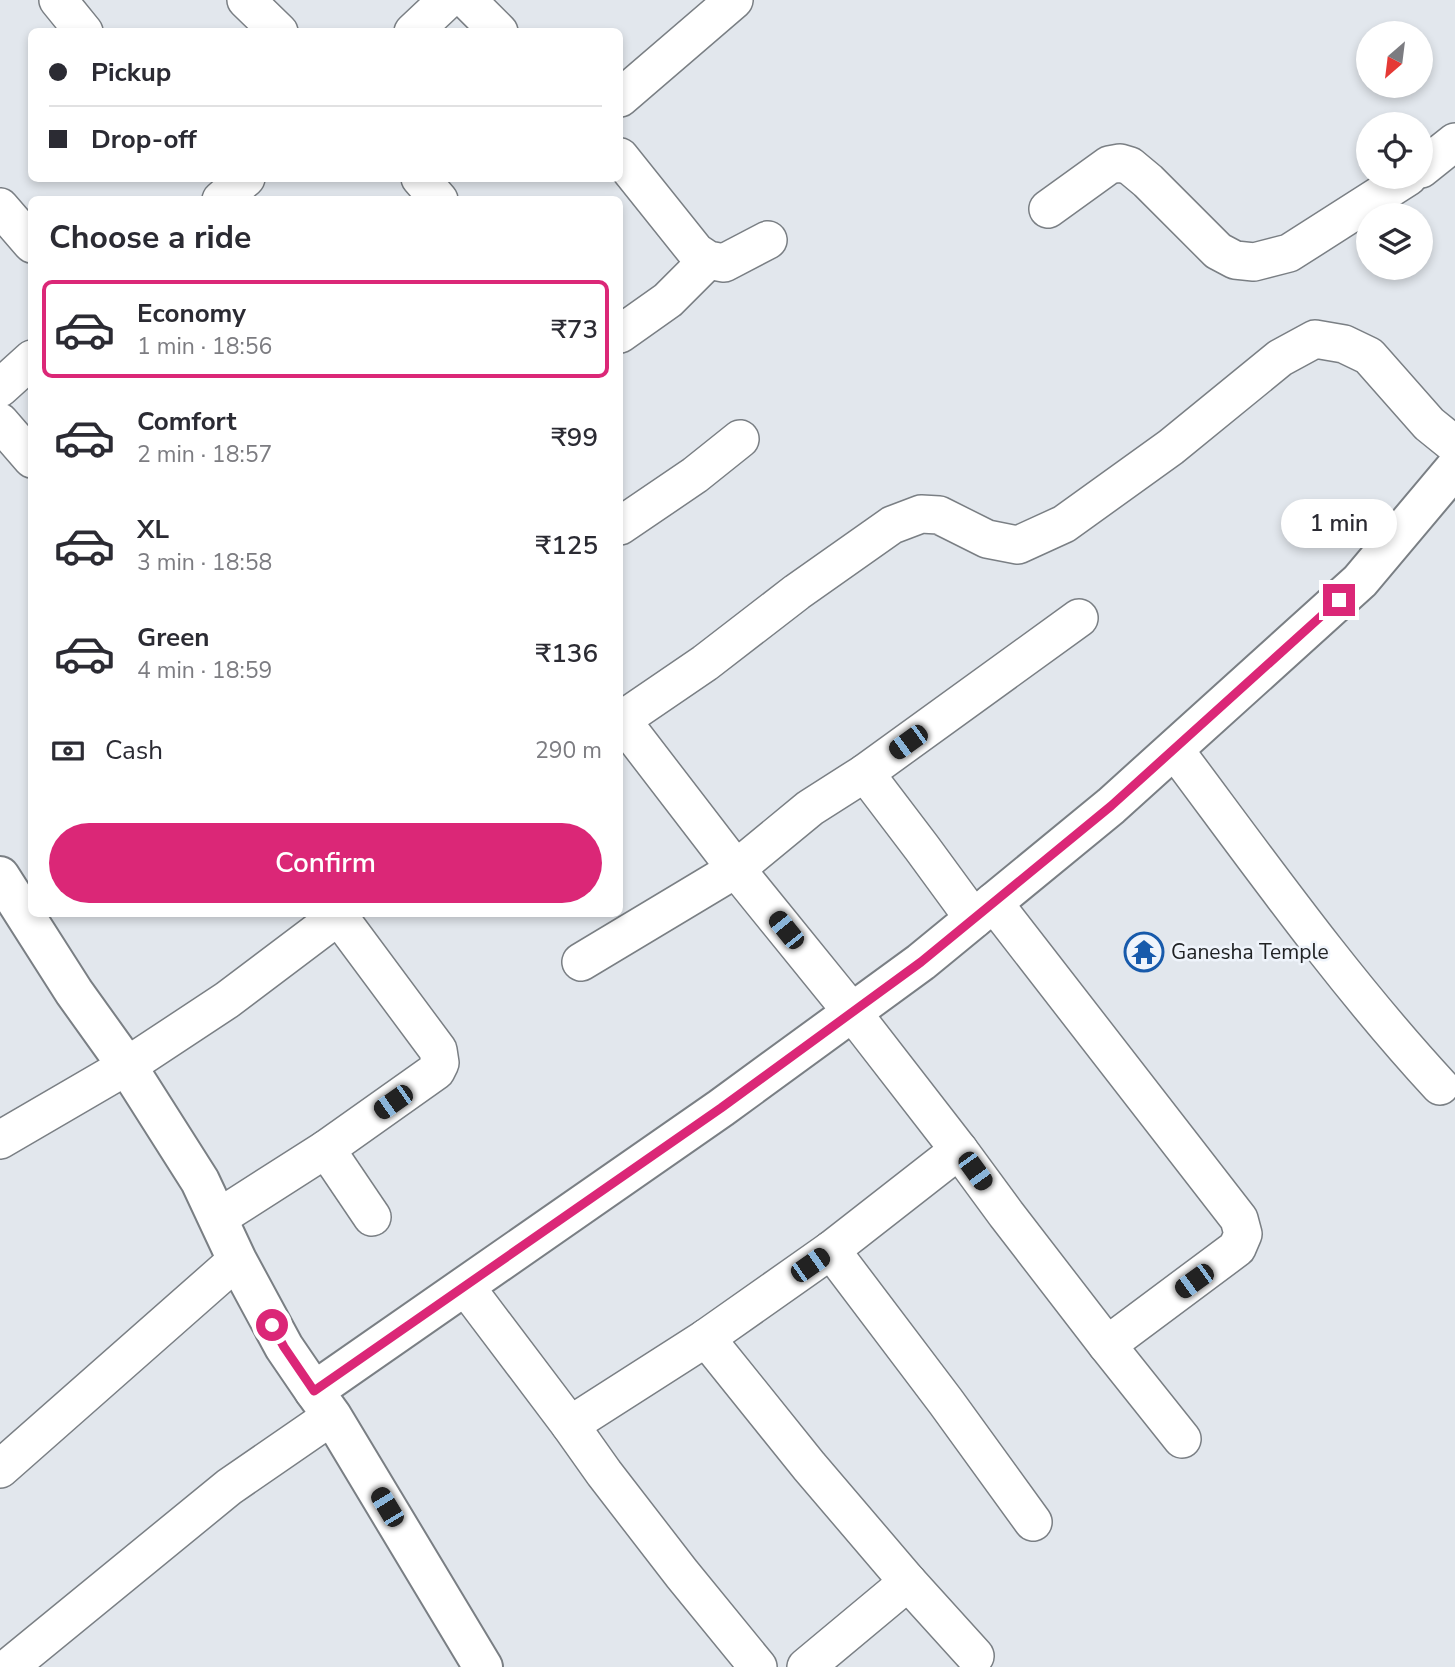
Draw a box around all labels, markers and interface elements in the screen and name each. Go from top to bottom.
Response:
north arrow [1356,21,1433,98]
map controls [1356,21,1433,280]
text: Pickup [91,55,171,90]
button: locate [1356,112,1433,189]
text: Drop-off [91,122,197,157]
button: layers [1356,203,1433,280]
text: Choose a ride [49,216,251,259]
text: Economy [137,296,246,331]
icon: car [53,298,116,361]
text: ₹73 [551,312,598,347]
text: 1 min · 18:56 [137,331,272,362]
text: Comfort [137,404,237,439]
icon: car [53,406,116,469]
text: ₹99 [551,420,598,455]
text: 2 min · 18:57 [137,439,272,470]
callout: 1 min [1281,498,1397,548]
text: 1 min [1310,508,1368,539]
text: XL [137,512,169,547]
icon: car [53,514,116,577]
text: ₹125 [536,528,598,563]
text: 3 min · 18:58 [137,547,272,578]
route end [1323,584,1355,616]
text: Green [137,620,210,655]
icon: car [53,622,116,685]
text: ₹136 [536,636,598,671]
text: 4 min · 18:59 [137,655,272,686]
car [885,721,932,763]
icon: cash [49,732,87,770]
text: Cash [105,733,163,768]
text: 290 m [535,735,602,766]
button: Confirm [49,823,602,903]
car [765,907,808,953]
temple icon: Ganesha Temple [1123,931,1165,973]
place label: Ganesha Temple [1171,938,1329,966]
car [370,1081,417,1123]
car [955,1148,996,1194]
car [787,1244,834,1286]
car [1171,1260,1218,1302]
route start [256,1309,288,1341]
car [368,1484,407,1530]

